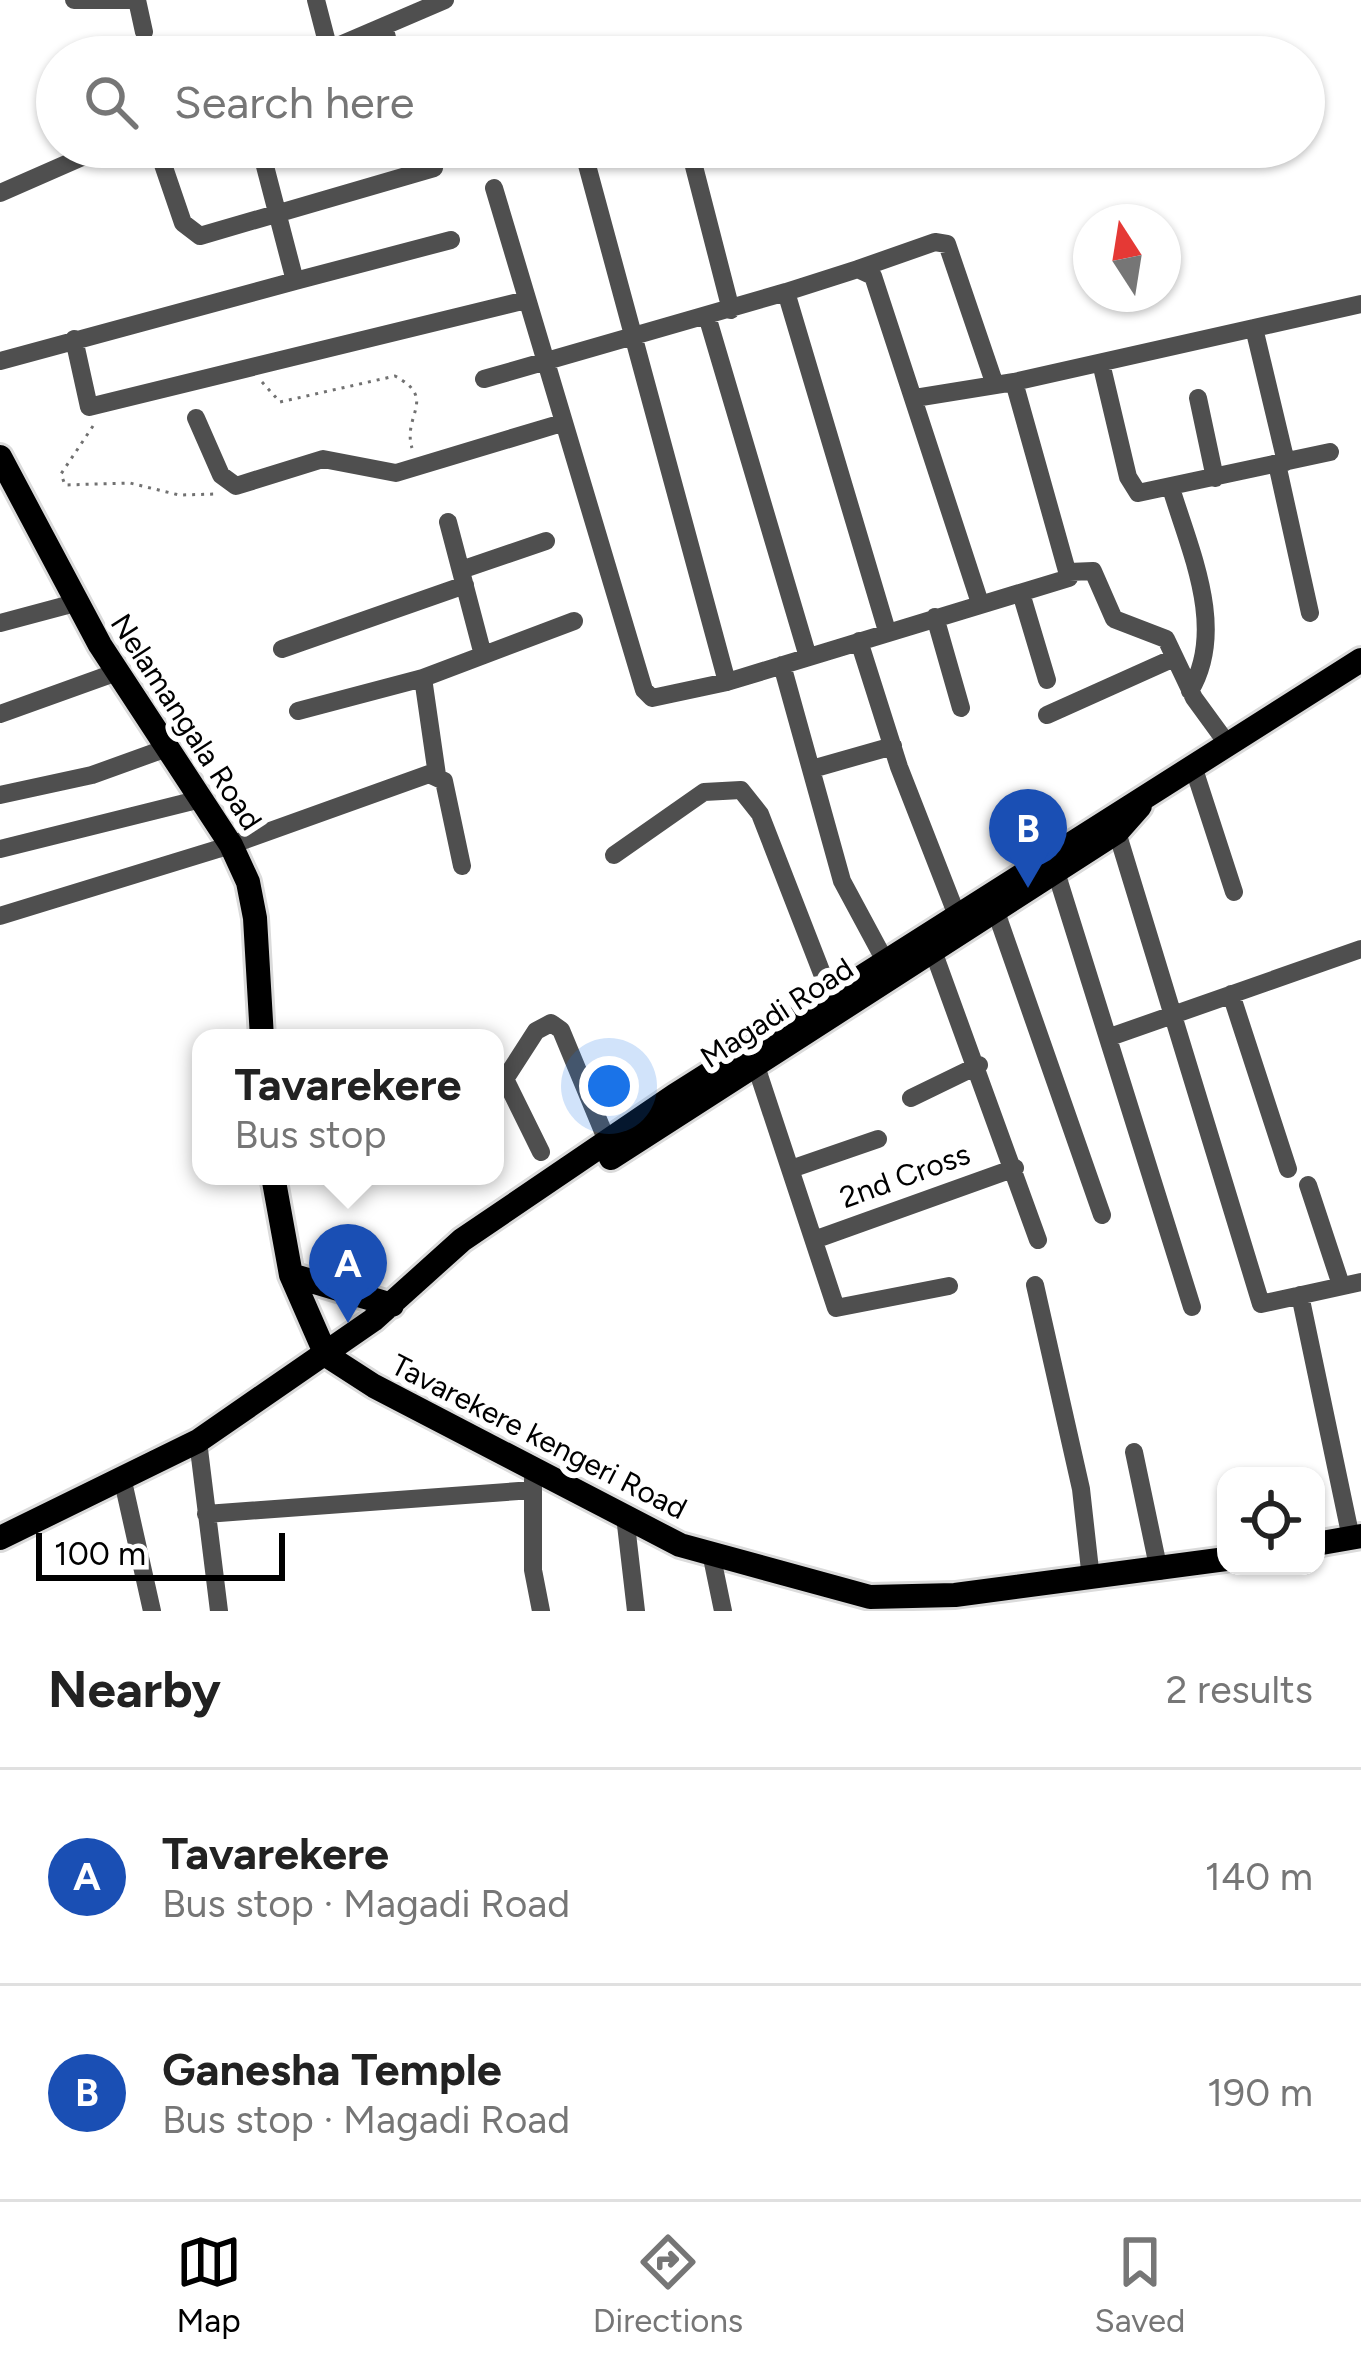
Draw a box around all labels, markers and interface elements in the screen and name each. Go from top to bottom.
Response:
search box [36,36,1325,168]
icon: search [78,69,144,135]
text: Search here [174,75,414,129]
north arrow [1073,204,1181,312]
street label: Nelamangala Road [103,607,270,837]
pin: B [989,789,1067,888]
street label: Magadi Road [693,950,860,1076]
popup [192,1029,504,1185]
your location [579,1056,639,1116]
text: Tavarekere [235,1057,461,1111]
text: Bus stop [235,1111,386,1158]
street label: 2nd Cross [835,1135,975,1216]
pin: A [309,1224,387,1323]
street label: Tavarekere kengeri Road [385,1346,693,1527]
map controls [1217,1467,1325,1575]
button: locate [1217,1467,1325,1575]
scale bar [36,1527,285,1580]
text: 100 m [54,1534,146,1573]
text: Nearby [48,1659,221,1720]
text: 2 results [1166,1666,1313,1713]
text: Tavarekere [162,1826,389,1880]
text: A [73,1853,101,1900]
text: 140 m [1205,1853,1313,1900]
text: Bus stop · Magadi Road [162,1880,570,1927]
text: Ganesha Temple [162,2042,502,2096]
text: B [75,2069,99,2116]
text: 190 m [1207,2069,1313,2116]
text: Bus stop · Magadi Road [162,2096,570,2143]
tab: Map [176,2229,242,2340]
tab: Directions [593,2229,743,2340]
tab: Saved [1094,2229,1185,2340]

